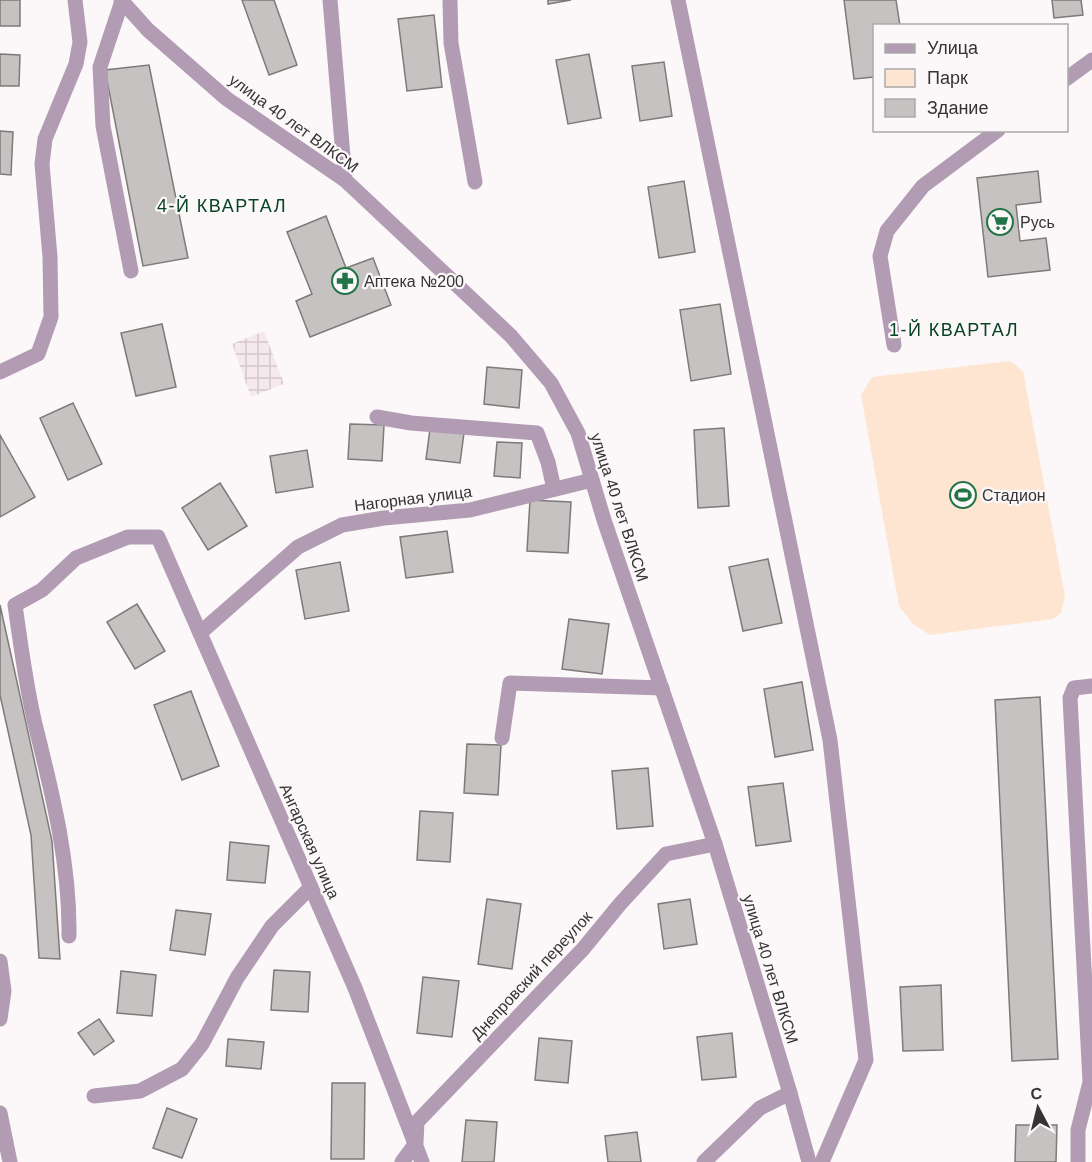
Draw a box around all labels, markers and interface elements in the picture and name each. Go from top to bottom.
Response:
legend [873,24,1068,132]
text: Улица [927,38,979,58]
text: Парк [927,68,968,88]
street label: улица 40 лет ВЛКСМ [226,71,361,176]
text: Здание [927,98,988,118]
district label: 4-Й КВАРТАЛ [157,195,287,216]
supermarket icon: Русь [985,207,1015,237]
place label: Русь [1020,214,1055,231]
pharmacy icon: Аптека №200 [330,266,360,296]
place label: Аптека №200 [364,273,464,290]
district label: 1-Й КВАРТАЛ [889,319,1019,340]
street label: улица 40 лет ВЛКСМ [587,431,652,583]
sports icon: Стадион [948,480,978,510]
street label: Нагорная улица [353,483,473,514]
place label: Стадион [982,487,1046,504]
street label: Ангарская улица [277,781,343,901]
street label: улица 40 лет ВЛКСМ [740,893,801,1046]
street label: Днепровский переулок [468,907,596,1043]
north arrow [1008,1078,1068,1138]
text: С [1029,1084,1043,1103]

